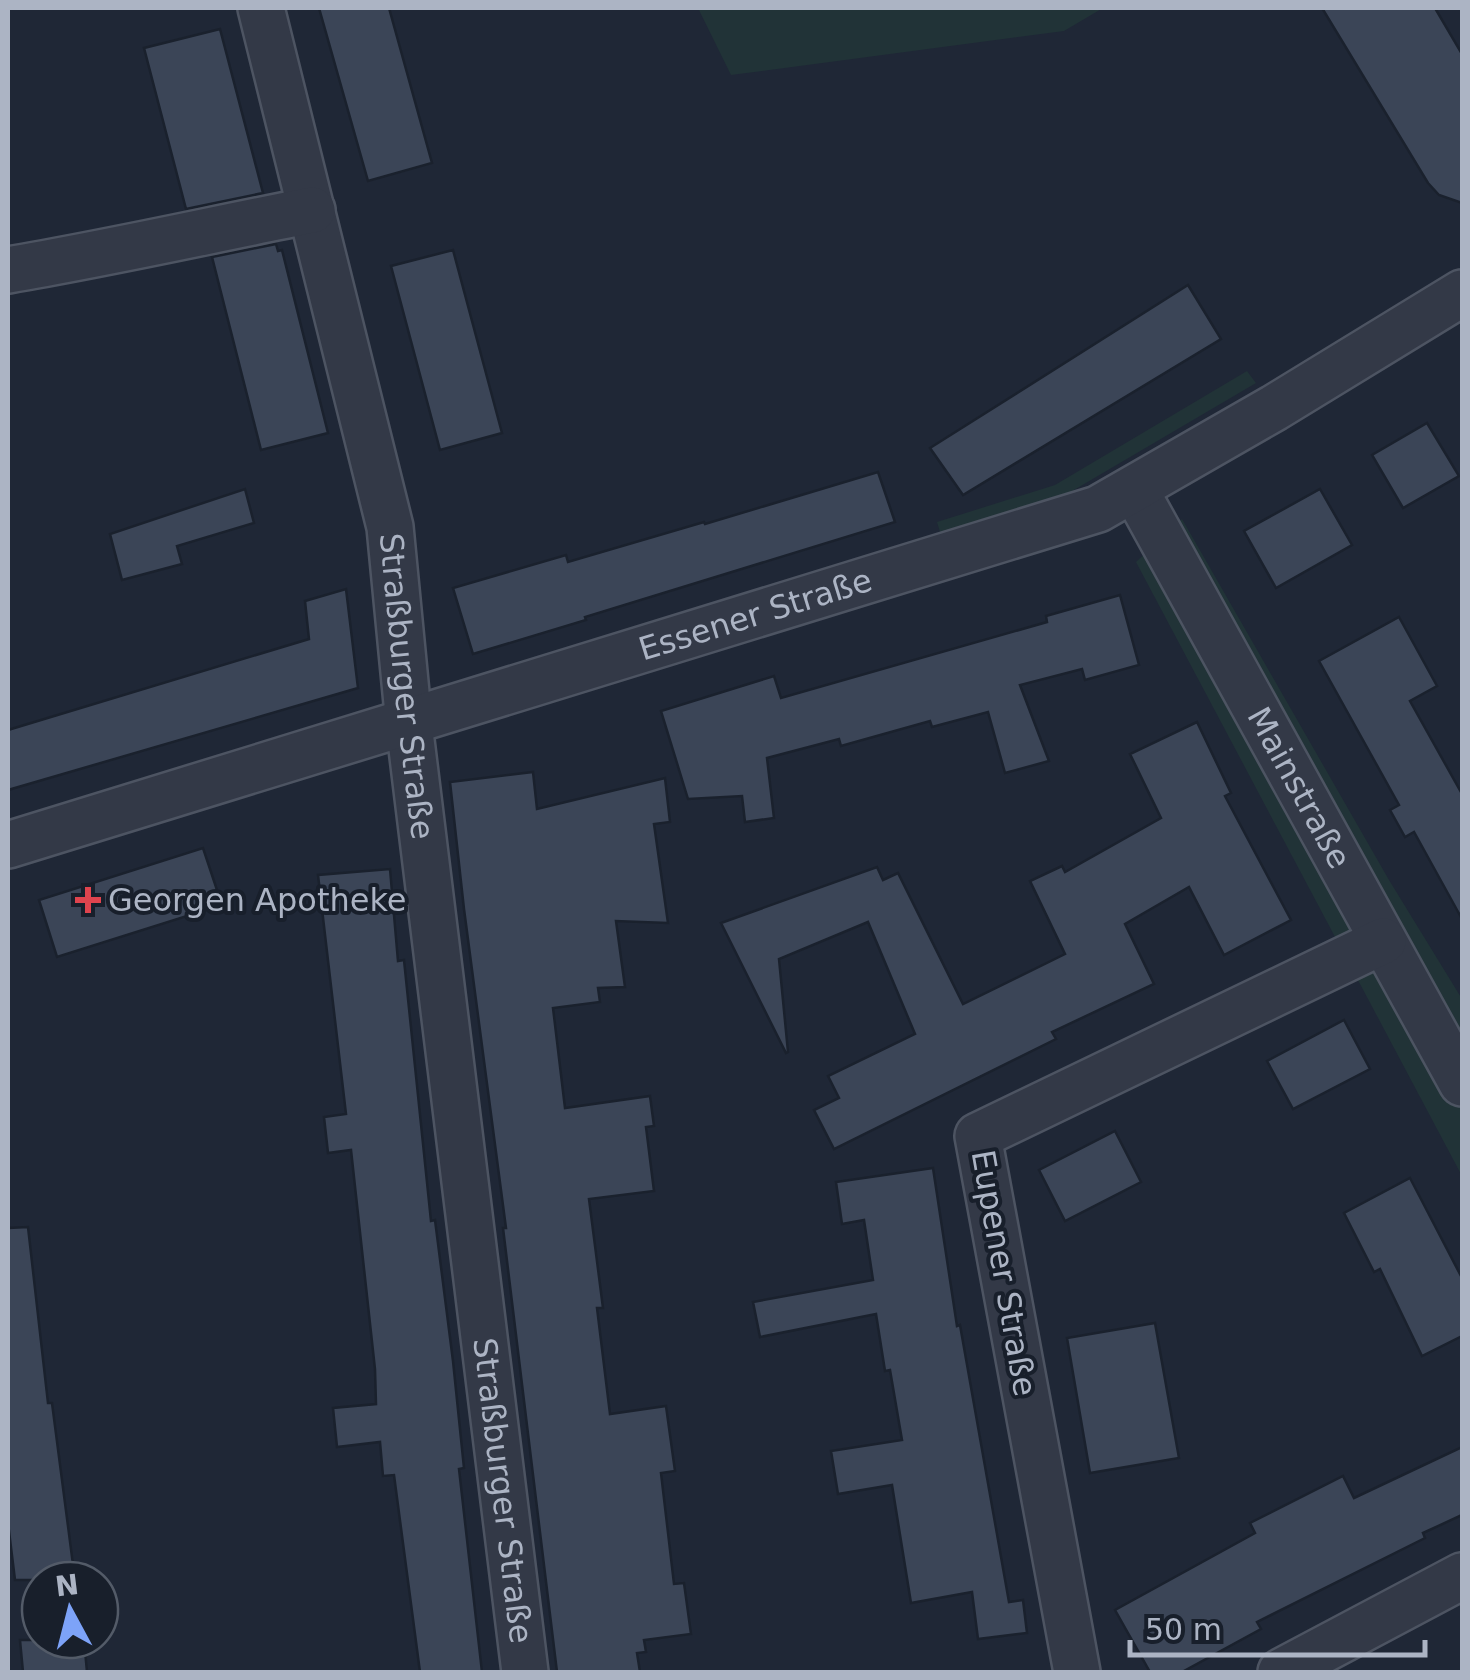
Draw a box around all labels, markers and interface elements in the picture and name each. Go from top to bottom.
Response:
street label: Straßburger Straße [372,531,442,842]
street label: Essener Straße [634,561,877,668]
street label: Mainstraße [1240,701,1359,875]
place label: Georgen Apotheke [108,881,406,919]
marker: Georgen Apotheke [77,889,99,911]
street label: Eupener Straße [964,1147,1044,1399]
street label: Straßburger Straße [465,1336,540,1646]
north arrow [20,1560,120,1660]
text: N [53,1568,81,1603]
scale bar [1130,1595,1425,1657]
text: 50 m [1145,1612,1222,1647]

